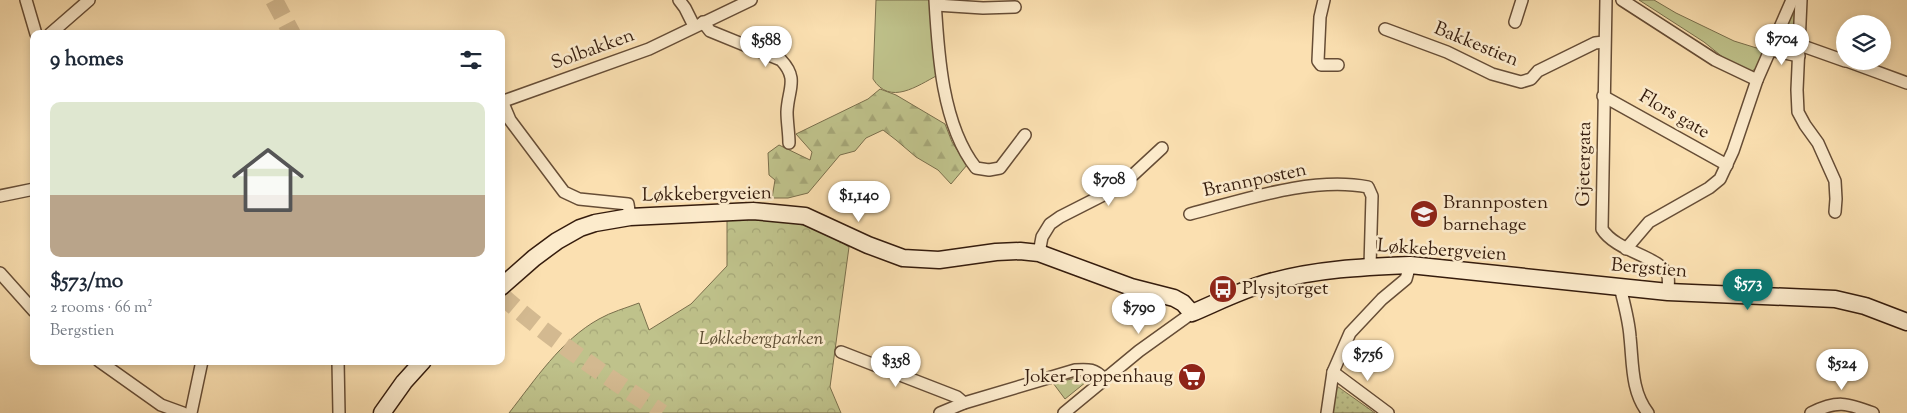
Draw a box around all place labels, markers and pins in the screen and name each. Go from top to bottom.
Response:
pin: $704 [1752,23,1812,66]
pin: $588 [736,26,796,68]
pin: $708 [1079,164,1139,207]
pin: $1,140 [818,180,900,223]
place label: Brannposten barnehage [1443,190,1548,239]
school or university icon: Brannposten barnehage [1409,199,1439,229]
pin: $573 [1718,268,1778,311]
bus stop icon: Plysjtorget [1208,274,1238,304]
place label: Plysjtorget [1242,276,1329,303]
pin: $790 [1109,292,1169,335]
pin: $756 [1338,340,1398,382]
pin: $358 [866,346,926,388]
pin: $524 [1812,348,1872,391]
supermarket icon: Joker Toppenhaug [1177,362,1207,392]
place label: Joker Toppenhaug [1023,364,1173,391]

